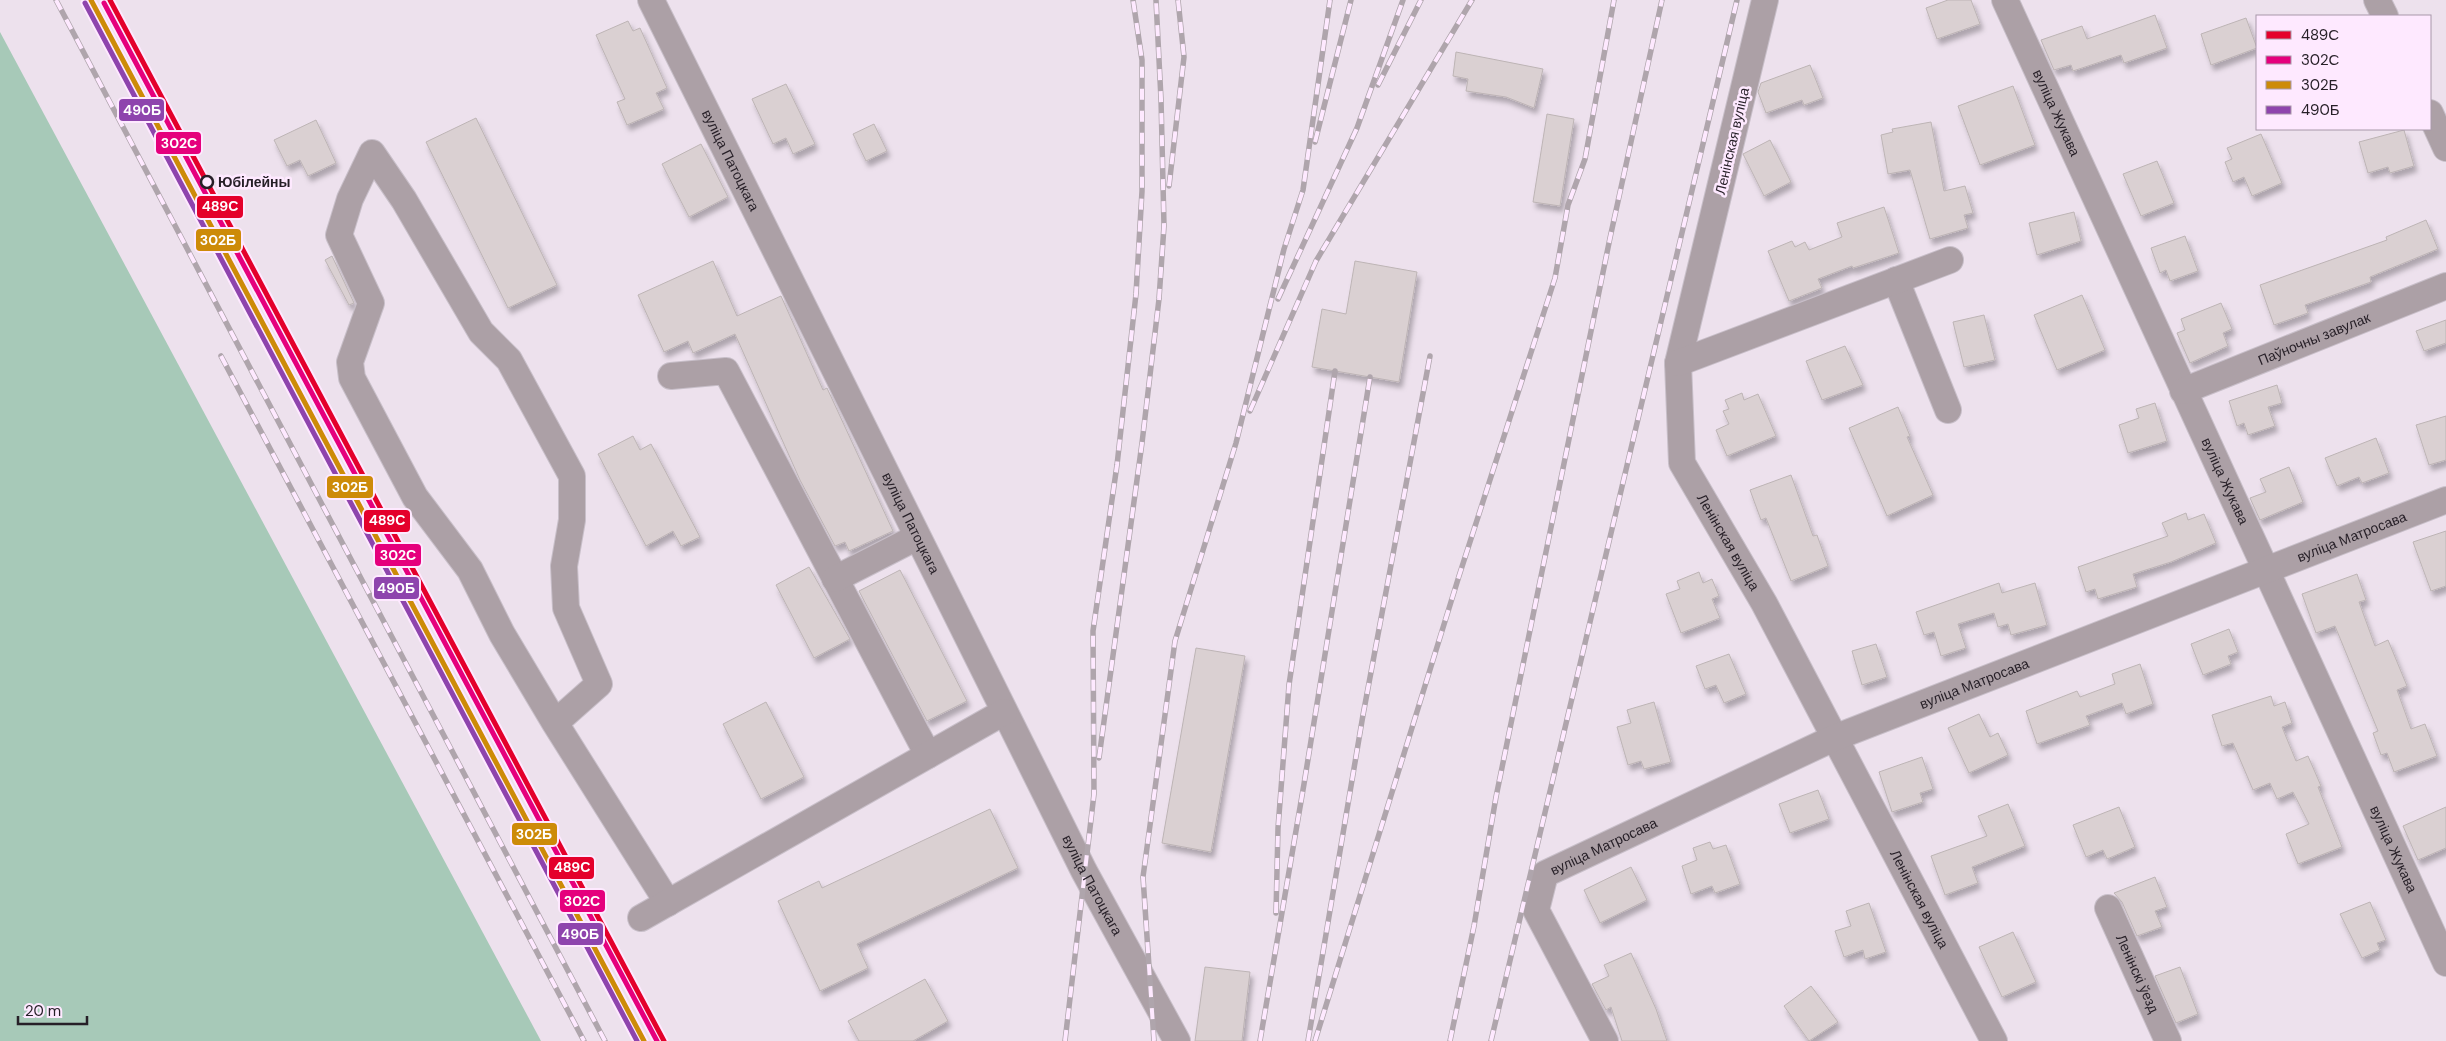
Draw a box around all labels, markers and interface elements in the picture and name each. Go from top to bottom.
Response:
legend [2256,15,2431,130]
text: 489С [2301,25,2339,45]
text: 302С [2301,50,2340,70]
street label: вуліца Жукава [2029,66,2084,159]
text: 302Б [2301,75,2339,95]
street label: Ленінская вуліца [1711,86,1753,196]
line badge: 490Б [118,98,165,122]
text: 490Б [2301,100,2340,120]
text: 490Б [123,101,161,119]
street label: вуліца Патоцкага [698,106,764,214]
line badge: 302С [155,131,202,155]
text: 302С [161,134,197,152]
place label: Юбілейны [218,173,291,191]
marker: Юбілейны [200,175,214,189]
line badge: 489С [196,195,244,219]
text: 489С [202,197,238,215]
line badge: 302Б [195,228,242,252]
text: 302Б [200,231,236,249]
street label: Паўночны завулак [2255,308,2373,369]
street label: вуліца Жукава [2198,435,2253,528]
street label: вуліца Патоцкага [878,469,944,577]
line badge: 302Б [326,475,374,499]
text: 302Б [332,478,368,496]
street label: Ленінская вуліца [1693,490,1764,594]
street label: вуліца Матросава [2294,507,2409,566]
line badge: 489С [363,509,411,533]
text: 489С [369,511,405,529]
line badge: 302С [374,543,422,567]
text: 302С [380,546,416,564]
line badge: 490Б [373,576,420,600]
text: 490Б [377,579,415,597]
street label: вуліца Матросава [1917,654,2032,713]
street label: вуліца Жукава [2366,803,2422,896]
street label: вуліца Матросава [1547,813,1660,879]
line badge: 302Б [511,822,558,846]
text: 302Б [516,825,552,843]
street label: вуліца Патоцкага [1058,832,1127,939]
street label: Ленінская вуліца [1886,847,1953,952]
line badge: 489С [548,856,595,880]
text: 489С [554,858,590,876]
line badge: 302С [559,889,606,913]
text: 302С [564,892,600,910]
line badge: 490Б [557,922,604,946]
text: 490Б [561,925,599,943]
street label: Ленінскі ўезд [2112,931,2163,1016]
scale bar [18,994,86,1026]
text: 20 m [25,1001,61,1021]

